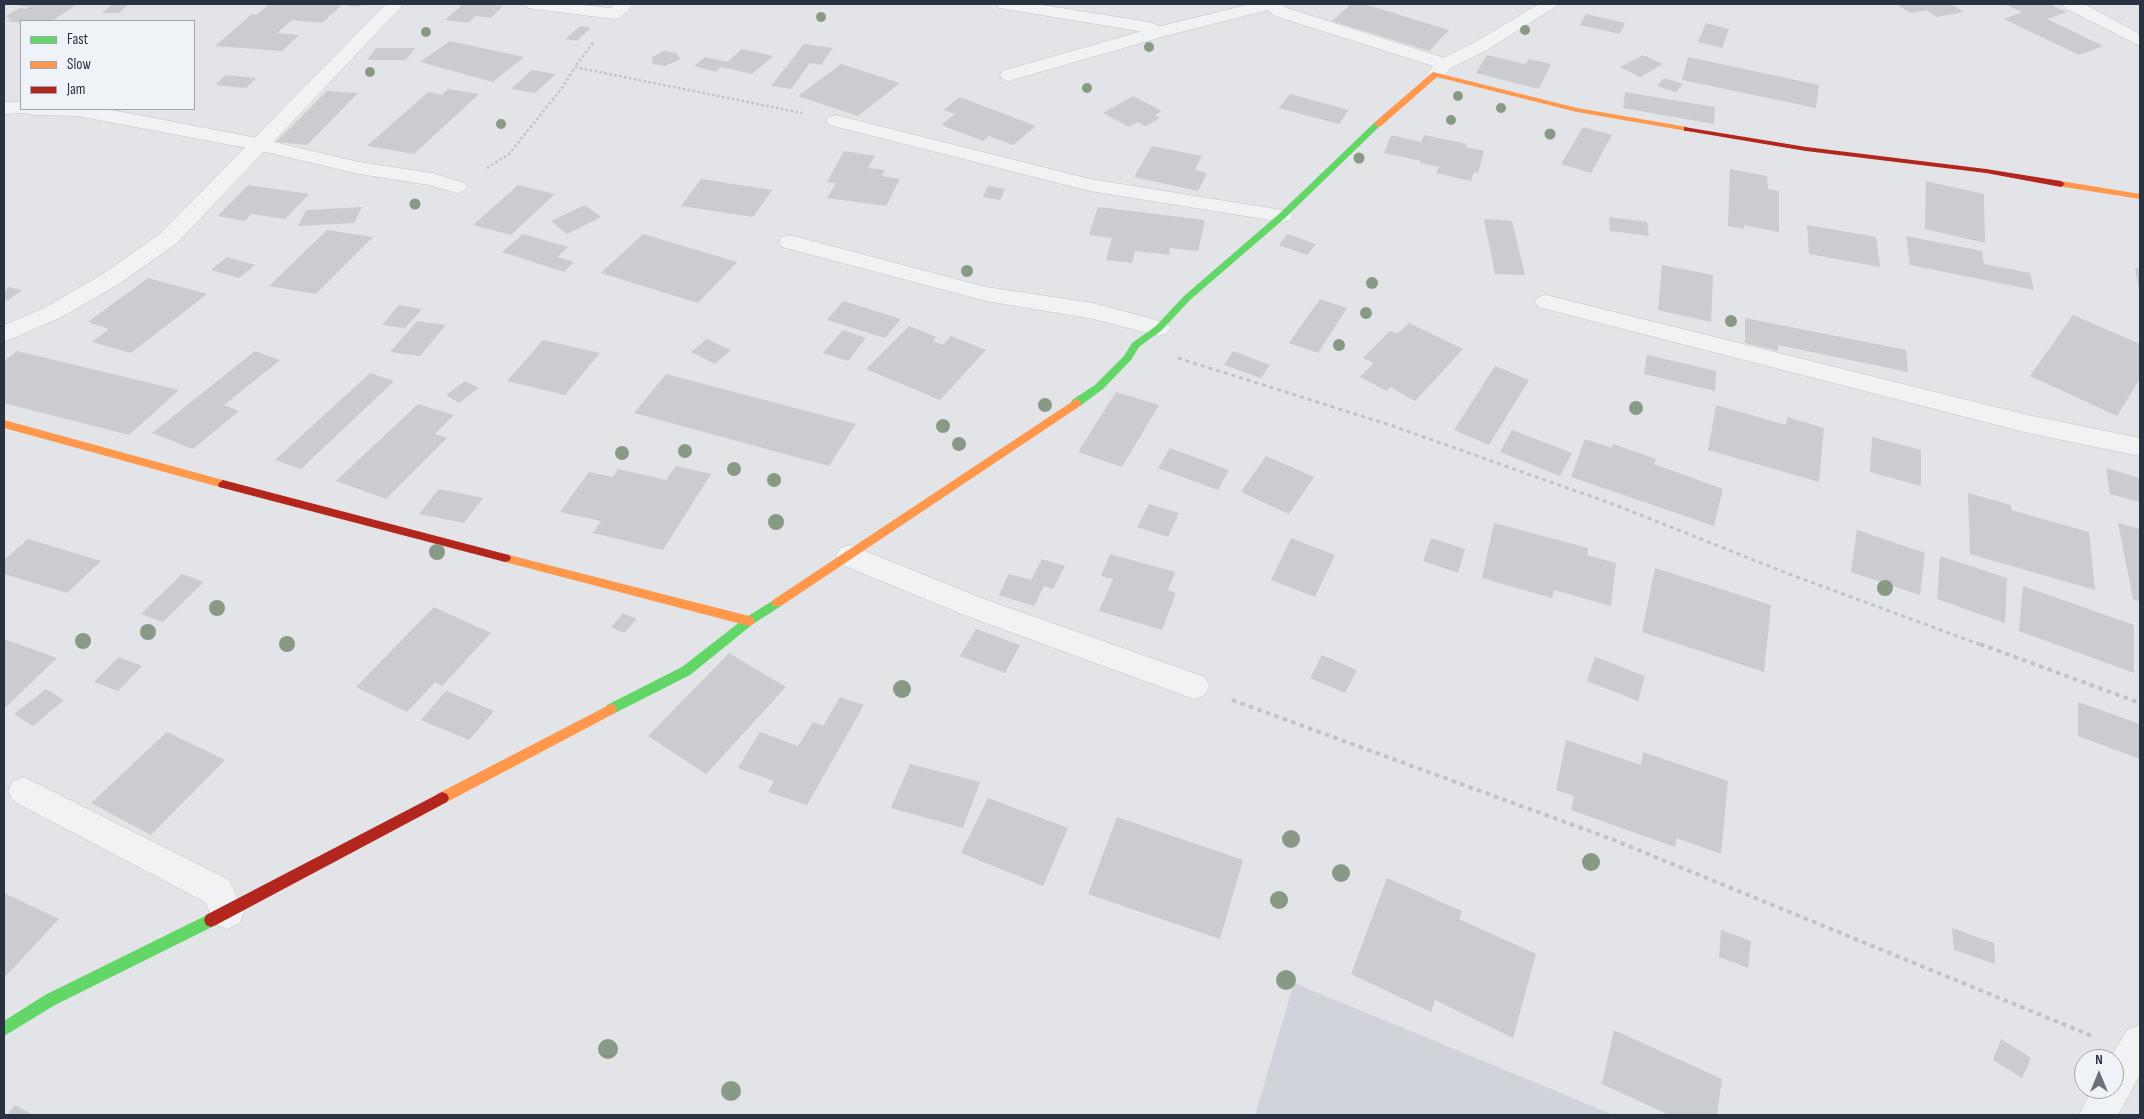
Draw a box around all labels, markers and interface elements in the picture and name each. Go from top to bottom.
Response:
legend [20,20,195,110]
text: Fast [67,30,88,49]
text: Slow [67,55,91,74]
text: Jam [67,80,85,99]
north arrow [2074,1049,2124,1099]
text: N [2095,1051,2103,1068]

